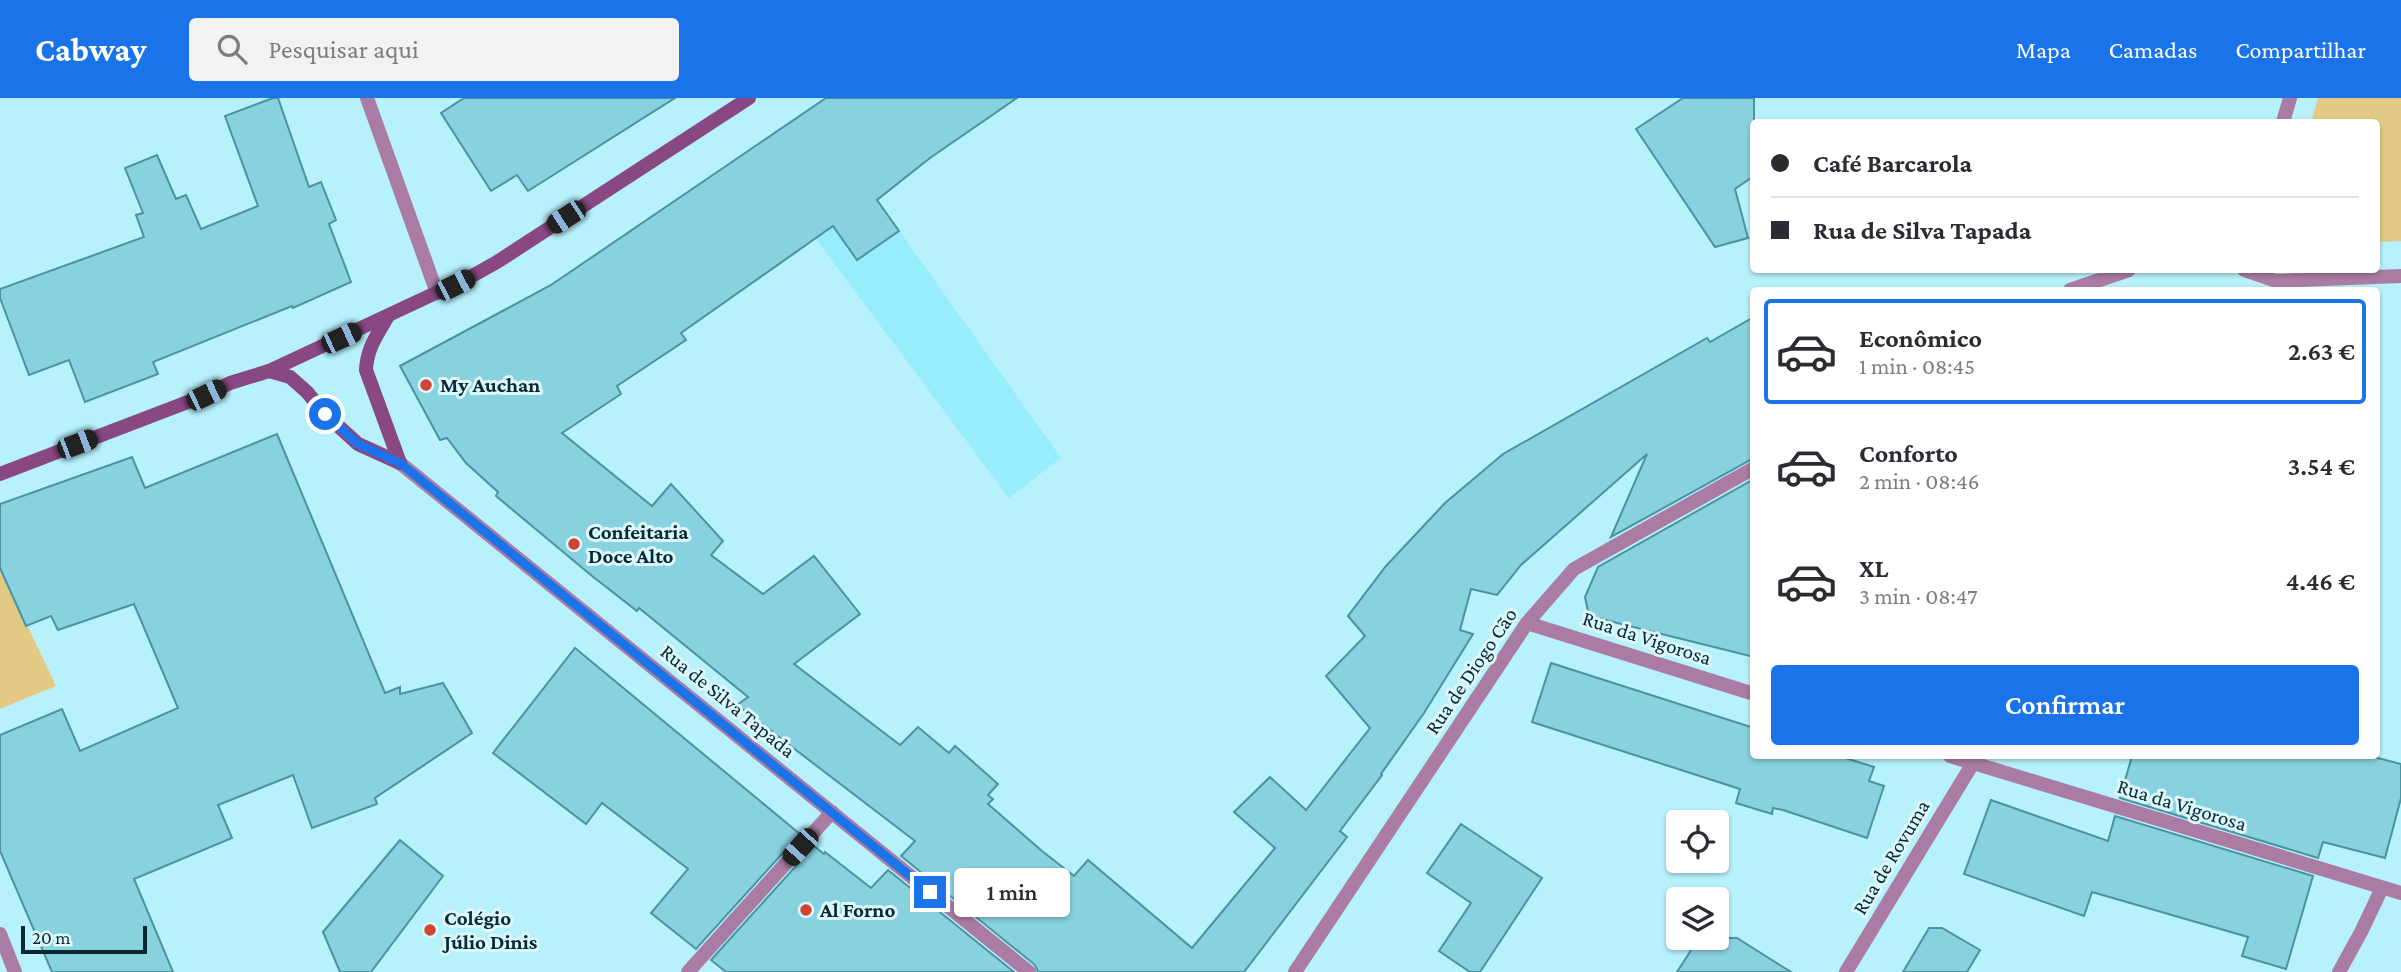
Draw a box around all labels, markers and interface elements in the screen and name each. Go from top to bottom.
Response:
search box [189,18,679,81]
icon: search [213,30,251,68]
text: Cabway [35,31,147,68]
text: Pesquisar aqui [269,35,419,64]
text: Mapa [2016,36,2071,63]
text: Camadas [2109,36,2197,63]
text: Compartilhar [2235,36,2366,63]
text: Café Barcarola [1813,149,1972,178]
car [543,197,590,237]
text: Rua de Silva Tapada [1813,216,2031,245]
car [432,266,479,304]
car [318,320,365,356]
icon: car [1775,320,1838,383]
text: Econômico [1859,324,1982,353]
text: 2.63 € [2288,337,2355,366]
text: 1 min · 08:45 [1859,353,1975,379]
place label: My Auchan [440,373,540,397]
car [183,376,230,414]
marker: My Auchan [418,377,434,393]
route start [309,398,341,430]
car [54,427,101,461]
icon: car [1775,435,1838,498]
text: Conforto [1859,439,1958,468]
text: 3.54 € [2288,452,2355,481]
text: 2 min · 08:46 [1859,468,1979,494]
place label: Confeitaria Doce Alto [588,520,689,568]
marker: Confeitaria Doce Alto [566,536,582,552]
icon: car [1775,550,1838,613]
text: XL [1859,554,1888,583]
text: 4.46 € [2286,567,2355,596]
text: 3 min · 08:47 [1859,583,1978,609]
street label: Rua de Diogo Cão [1420,603,1522,739]
street label: Rua da Vigorosa [1580,606,1715,670]
street label: Rua de Silva Tapada [656,639,800,763]
button: Confirmar [1771,665,2359,745]
street label: Rua da Vigorosa [2114,774,2250,836]
street label: Rua de Rovuma [1847,795,1935,919]
map controls [1666,810,1729,950]
button: locate [1666,810,1729,873]
car [779,824,822,870]
callout: 1 min [954,868,1070,916]
route end [914,876,946,908]
text: 1 min [986,879,1038,905]
button: layers [1666,887,1729,950]
place label: Al Forno [819,898,895,922]
marker: Al Forno [798,902,814,918]
place label: Colégio Júlio Dinis [442,906,538,954]
marker: Colégio Júlio Dinis [422,922,438,938]
scale bar [21,923,147,955]
text: 20 m [32,927,71,948]

